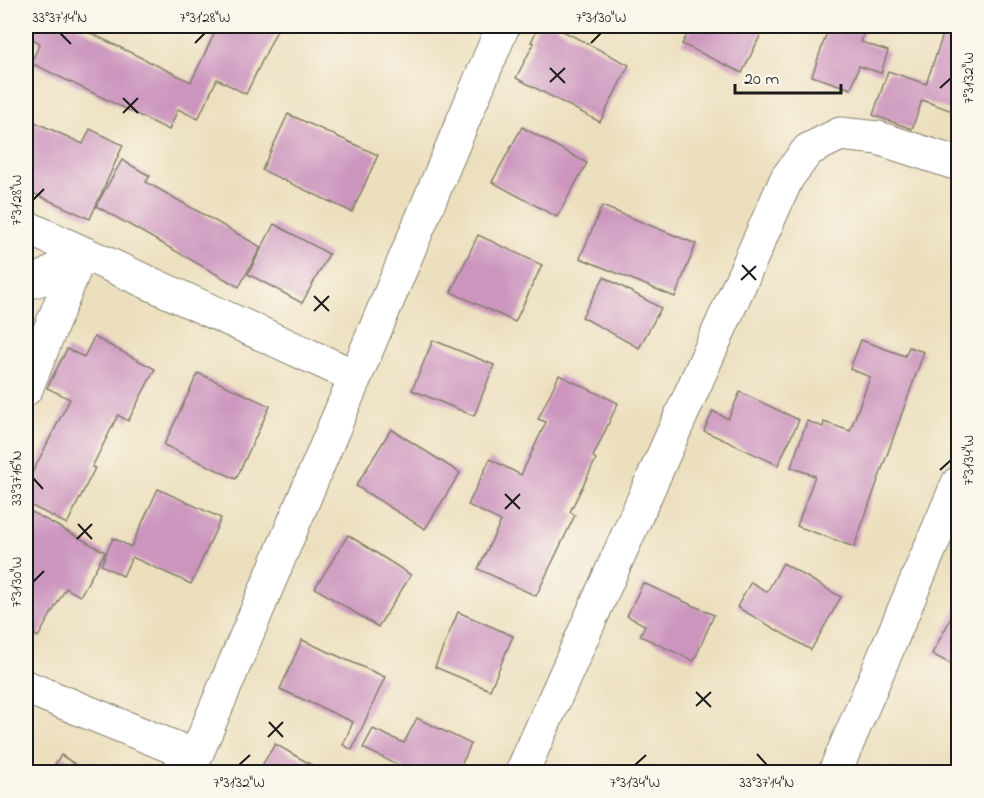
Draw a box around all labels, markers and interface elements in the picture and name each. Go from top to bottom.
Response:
text: 33°37'14"N [33,7,87,29]
text: 7°31'28"W [180,7,230,29]
text: 7°31'30"W [576,7,626,29]
text: 7°31'32"W [958,52,980,104]
scale bar [735,57,842,95]
text: 20 m [744,67,779,93]
text: 7°31'28"W [6,175,28,225]
text: 7°31'34"W [958,435,980,485]
text: 33°37'16"N [6,450,28,506]
text: 7°31'30"W [6,557,28,607]
text: 7°31'32"W [213,772,265,794]
text: 7°31'34"W [610,772,660,794]
text: 33°37'14"N [740,772,794,794]

